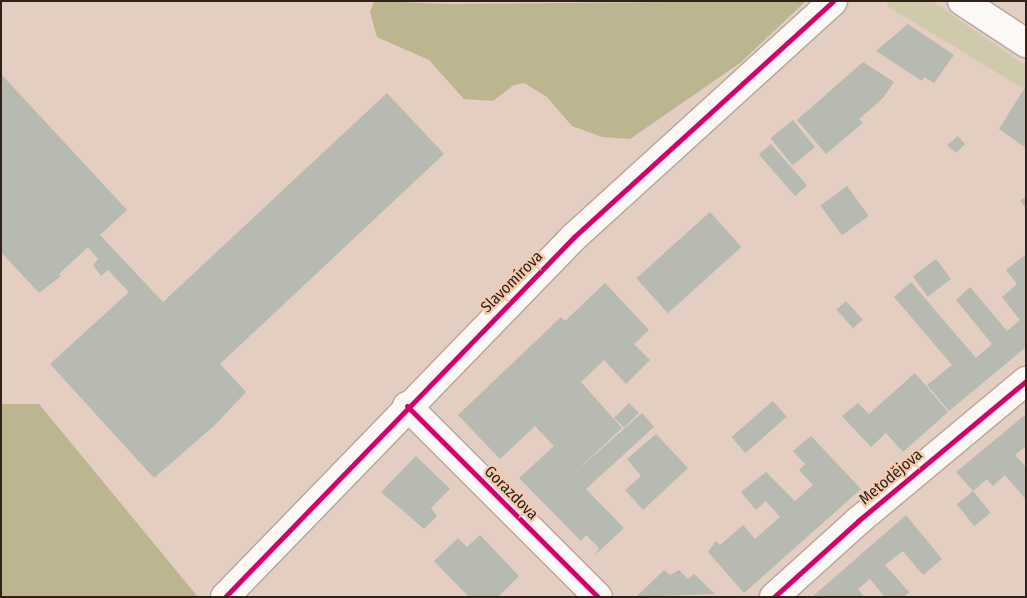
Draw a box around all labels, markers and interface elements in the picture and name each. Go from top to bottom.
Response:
street label: Slavomírova [477,247,547,317]
street label: Metodějova [856,445,926,509]
street label: Gorazdova [480,462,542,524]

